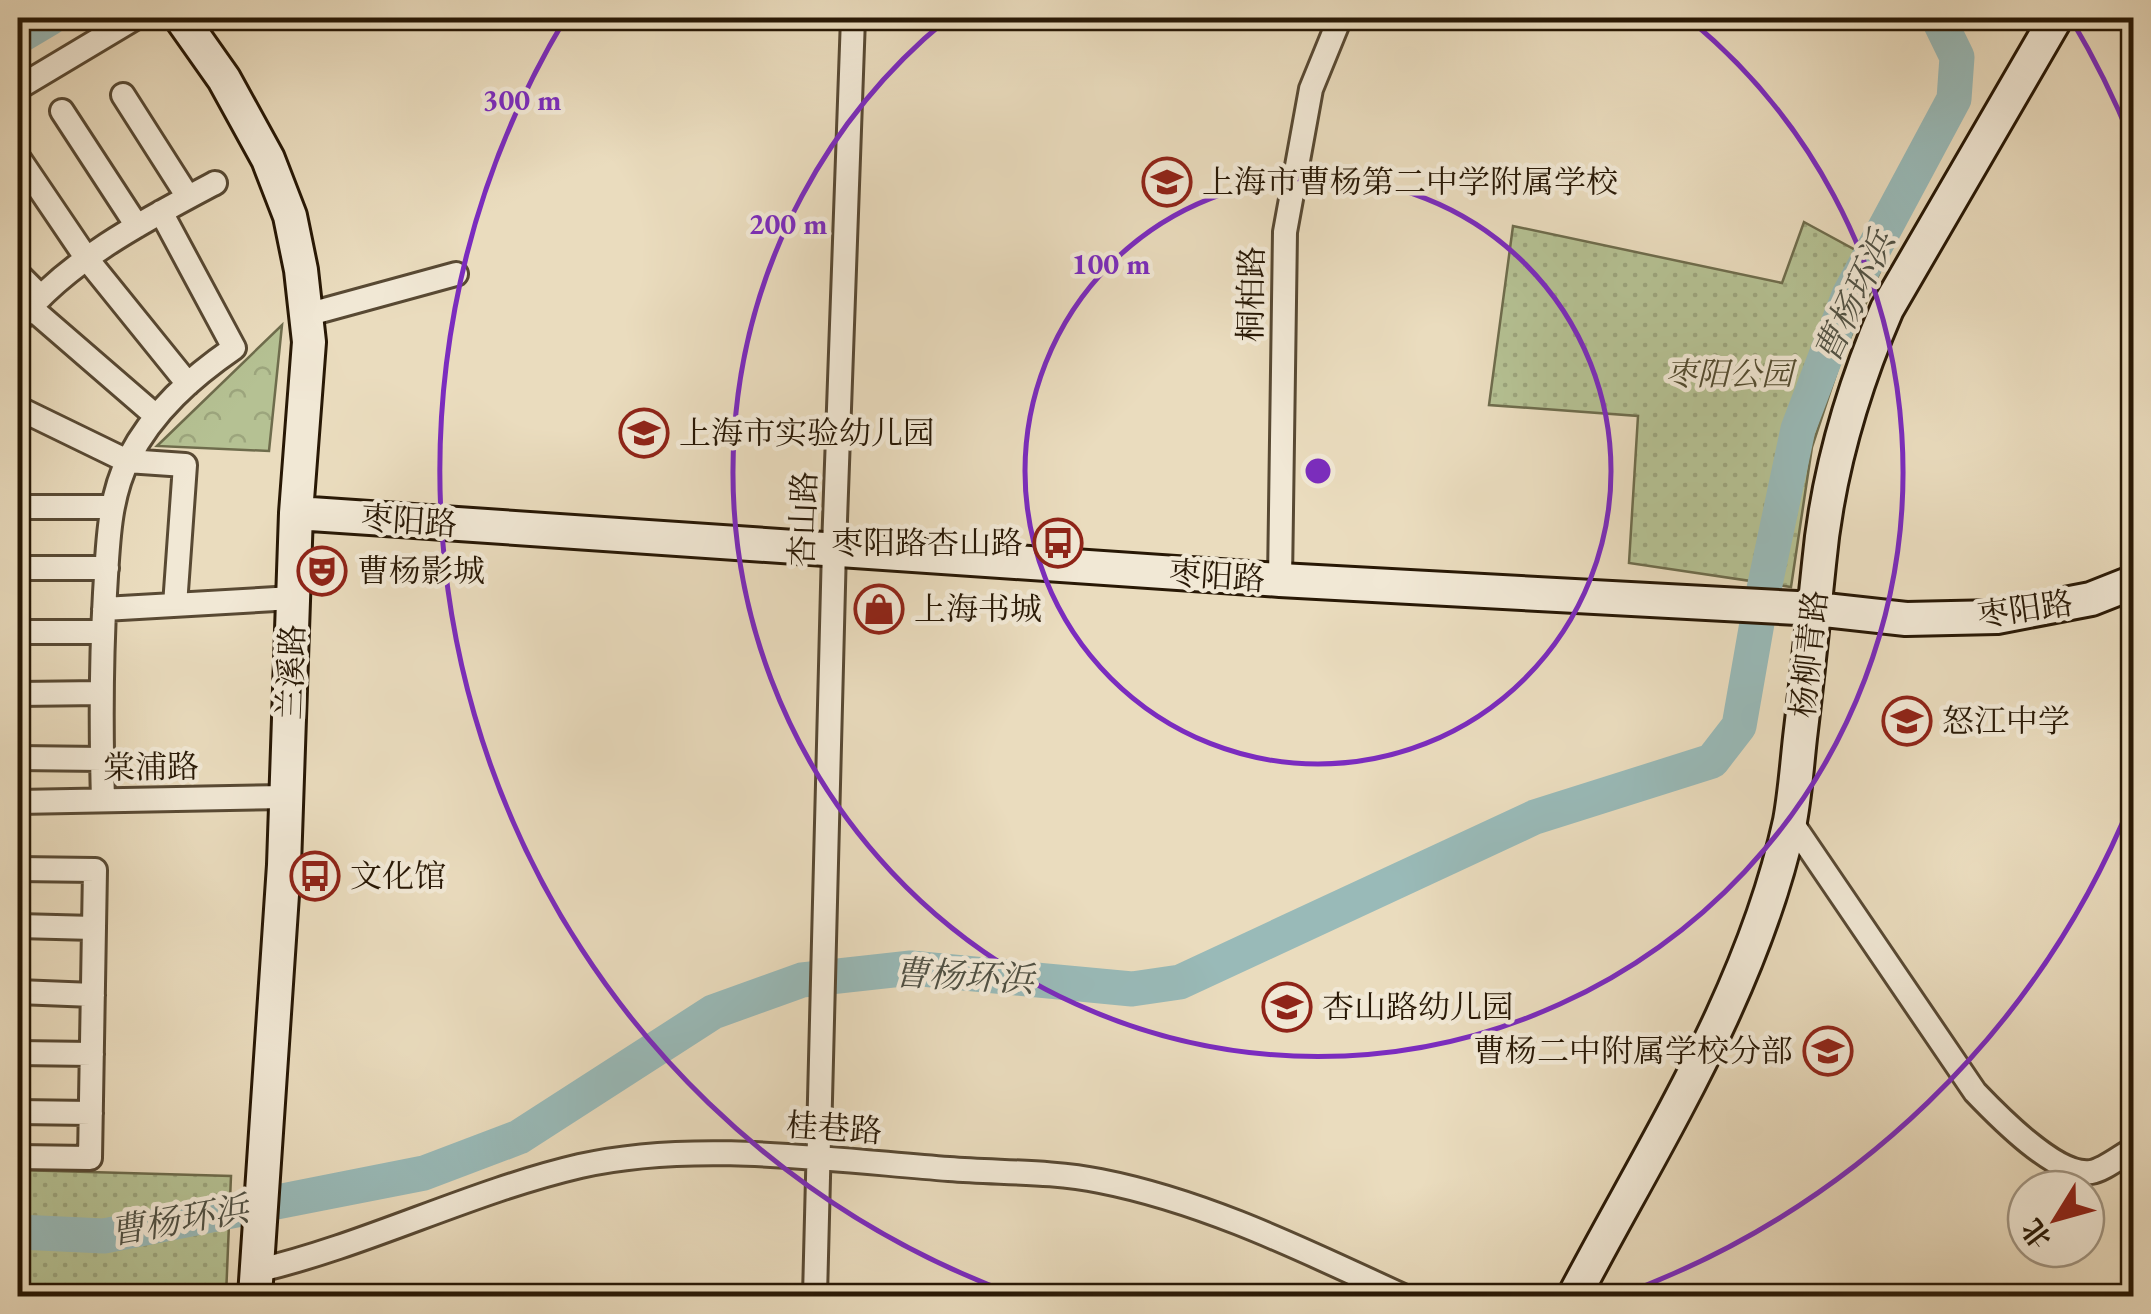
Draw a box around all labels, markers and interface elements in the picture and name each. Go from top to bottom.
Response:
text: 300 m [483,80,561,119]
school or university icon: 上海市曹杨第二中学附属学校 [1141,156,1193,208]
place label: 上海市曹杨第二中学附属学校 [1202,161,1618,203]
text: 200 m [749,204,827,243]
water label: 曹杨环浜 [1804,221,1905,370]
text: 100 m [1072,244,1150,283]
street label: 桐柏路 [1229,246,1273,342]
park label: 枣阳公园 [1665,353,1798,395]
school or university icon: 上海市实验幼儿园 [618,407,670,459]
place label: 上海市实验幼儿园 [679,412,935,454]
centre of rings [1300,453,1336,489]
street label: 杏山路 [780,470,826,568]
street label: 枣阳路 [360,497,458,545]
bus stop icon: 枣阳路杏山路 [1032,517,1084,569]
place label: 枣阳路杏山路 [831,522,1023,564]
theatre icon: 曹杨影城 [296,545,348,597]
place label: 曹杨影城 [357,550,485,592]
street label: 枣阳路 [1168,552,1266,600]
street label: 枣阳路 [1975,582,2075,636]
shop icon: 上海书城 [853,583,905,635]
place label: 上海书城 [914,588,1042,630]
street label: 杨柳青路 [1781,588,1837,720]
street label: 兰溪路 [268,623,314,721]
school or university icon: 怒江中学 [1881,695,1933,747]
place label: 怒江中学 [1942,700,2070,742]
street label: 棠浦路 [103,745,199,789]
bus stop icon: 文化馆 [289,850,341,902]
place label: 文化馆 [350,855,446,897]
water label: 曹杨环浜 [893,949,1038,1002]
school or university icon: 杏山路幼儿园 [1261,981,1313,1033]
place label: 杏山路幼儿园 [1322,986,1514,1028]
school or university icon: 曹杨二中附属学校分部 [1802,1025,1854,1077]
place label: 曹杨二中附属学校分部 [1473,1030,1793,1072]
street label: 桂巷路 [785,1104,883,1152]
north arrow [2006,1169,2106,1269]
water label: 曹杨环浜 [106,1185,255,1254]
text: 北 [2013,1212,2059,1256]

